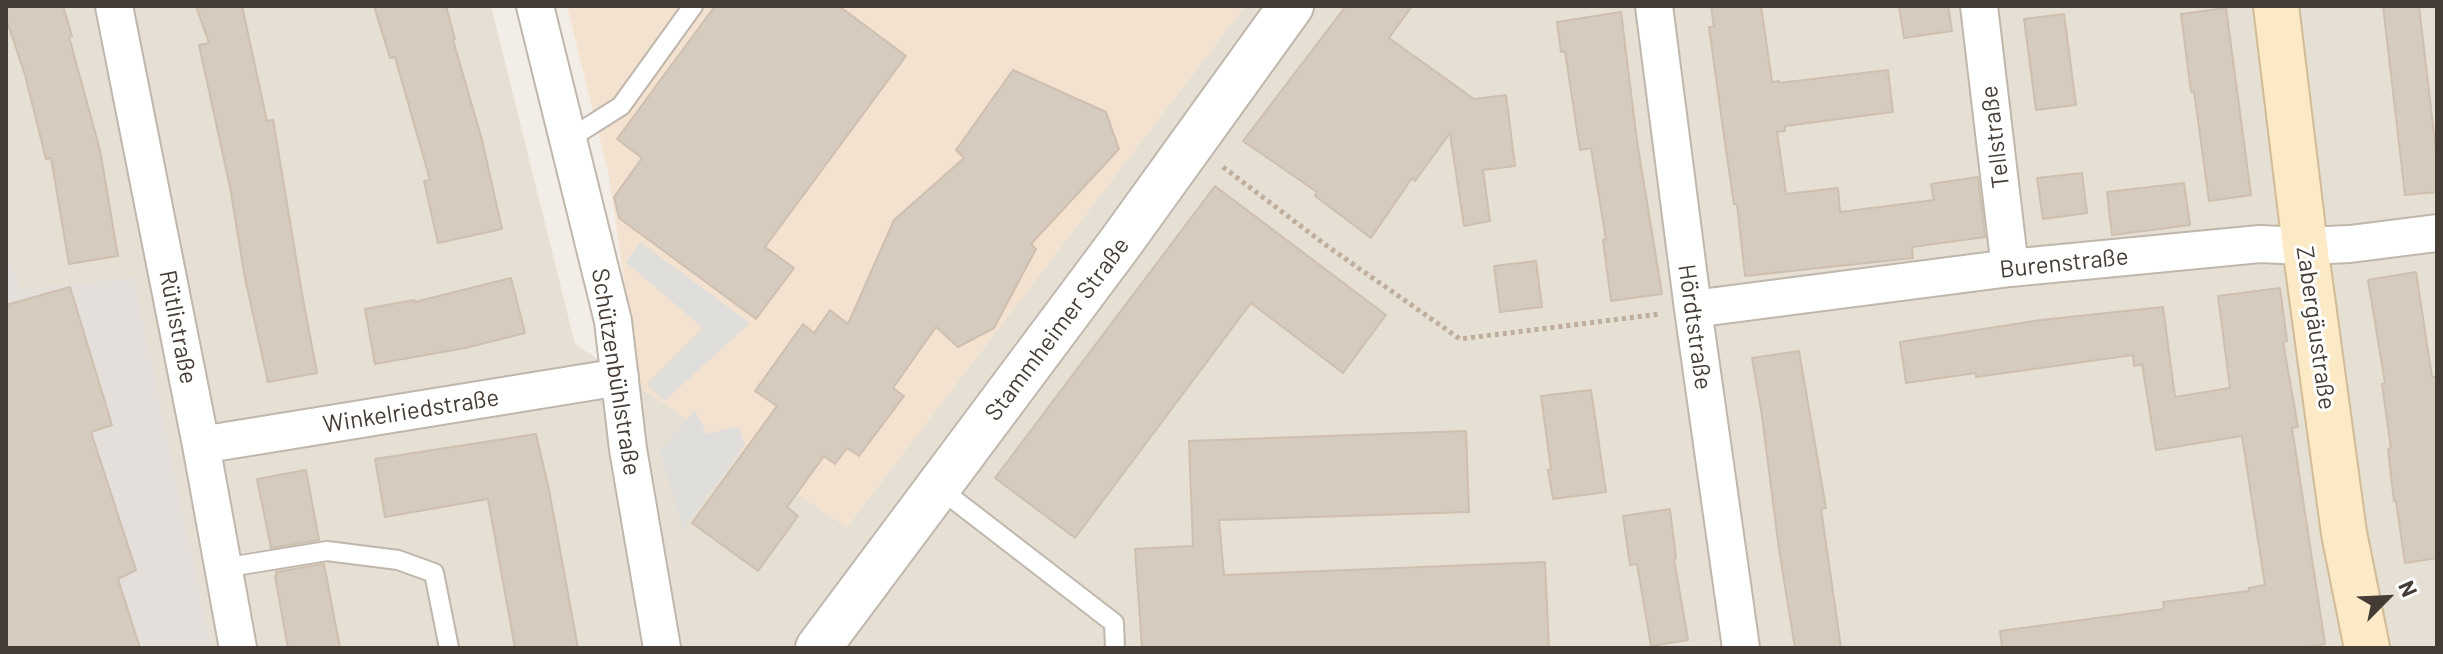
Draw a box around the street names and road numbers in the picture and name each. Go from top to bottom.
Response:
street label: Tellstraße [1974,84,2016,190]
street label: Stammheimer Straße [979,232,1135,426]
street label: Burenstraße [1998,242,2130,284]
street label: Zabergäustraße [2290,244,2342,412]
street label: Hördtstraße [1672,262,1718,392]
street label: Schützenbühlstraße [585,266,647,478]
street label: Rütlistraße [153,268,203,386]
street label: Winkelriedstraße [321,383,501,439]

